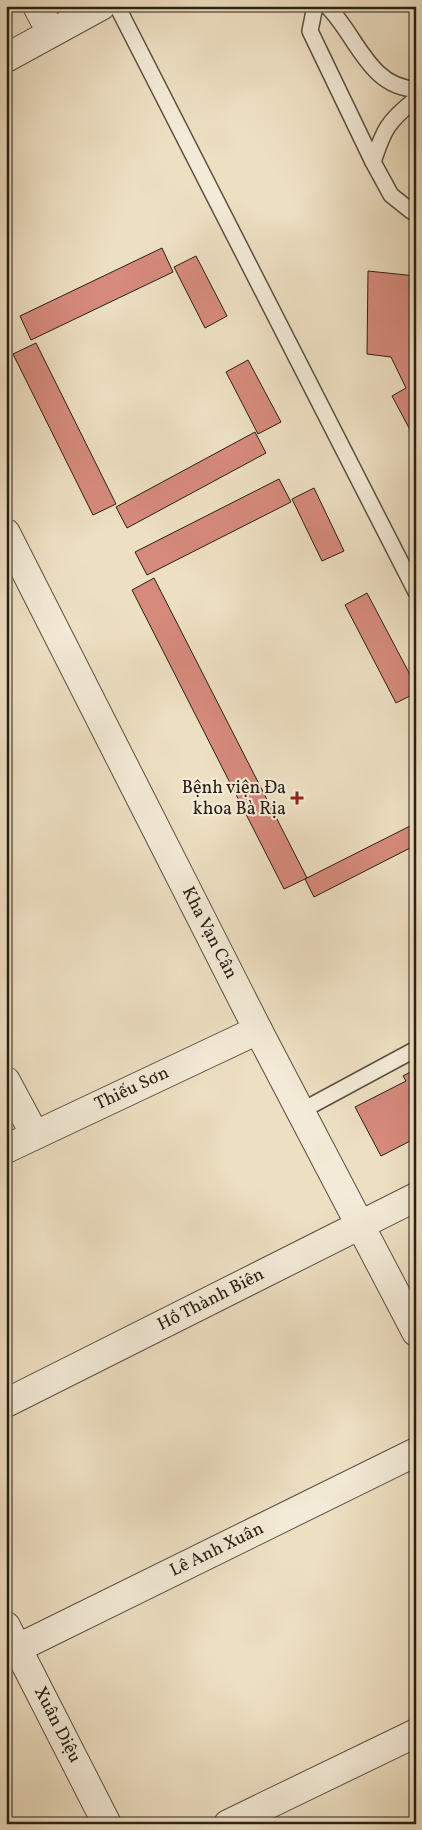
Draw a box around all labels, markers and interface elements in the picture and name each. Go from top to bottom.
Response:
place label: Bệnh viện Đa khoa Bà Rịa [182,776,286,822]
marker: Bệnh viện Đa khoa Bà Rịa [290,791,304,805]
street label: Kha Vạn Cân [175,883,243,984]
street label: Thiếu Sơn [91,1061,173,1117]
street label: Hồ Thành Biên [153,1262,269,1338]
street label: Lê Anh Xuân [166,1516,268,1583]
street label: Xuân Diệu [27,1683,87,1767]

